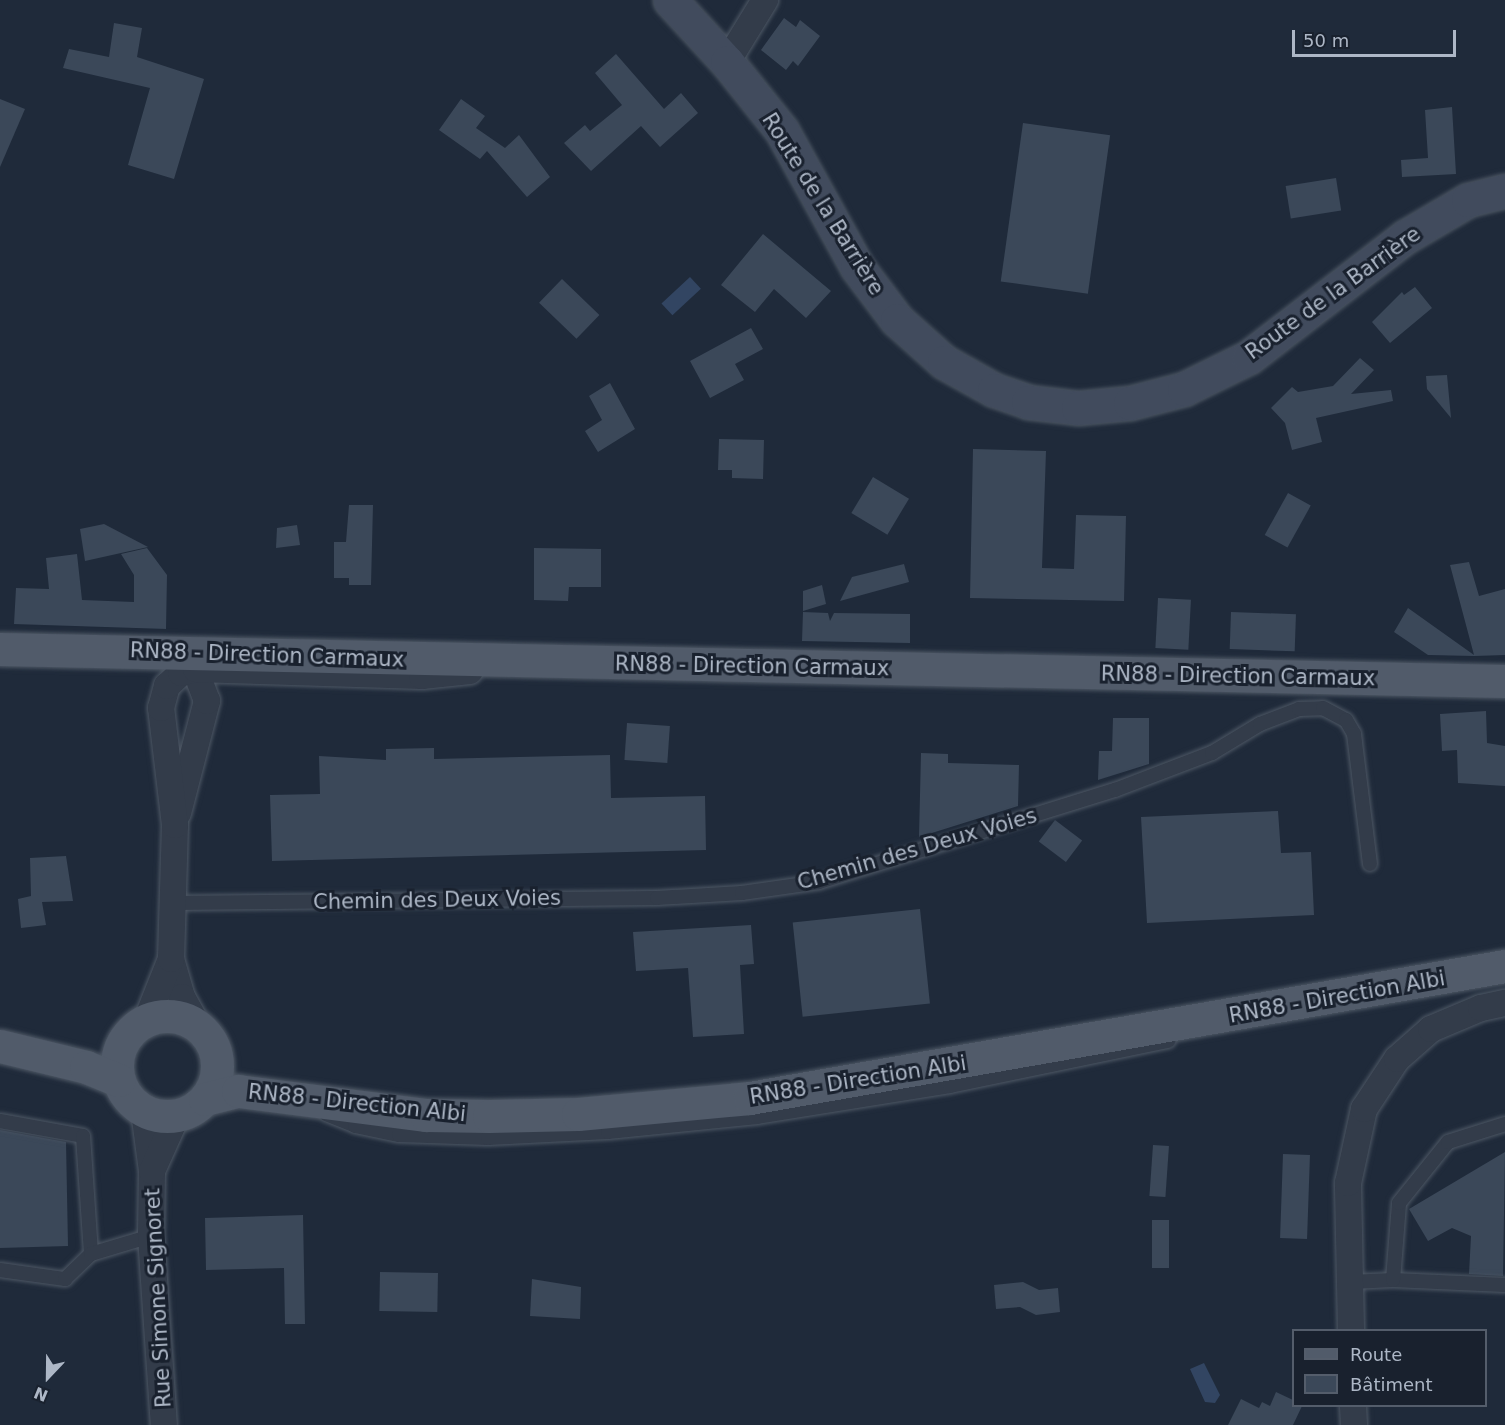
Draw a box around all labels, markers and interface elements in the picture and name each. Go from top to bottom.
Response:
scale bar [1295,18,1458,56]
text: 50 m [1303,30,1349,51]
street label: Route de la Barrière [757,108,889,300]
street label: Route de la Barrière [1241,221,1425,365]
street label: RN88 - Direction Carmaux [129,638,405,672]
street label: RN88 - Direction Carmaux [615,651,889,681]
street label: RN88 - Direction Carmaux [1101,661,1375,691]
street label: Chemin des Deux Voies [794,803,1040,895]
street label: Chemin des Deux Voies [313,885,561,915]
street label: RN88 - Direction Albi [1227,966,1447,1028]
street label: RN88 - Direction Albi [748,1050,968,1110]
street label: RN88 - Direction Albi [247,1079,467,1127]
street label: Rue Simone Signoret [140,1188,176,1408]
legend [1292,1329,1487,1407]
text: Route [1350,1344,1402,1365]
north arrow [18,1347,78,1407]
text: Bâtiment [1350,1374,1433,1395]
text: N [31,1383,51,1405]

